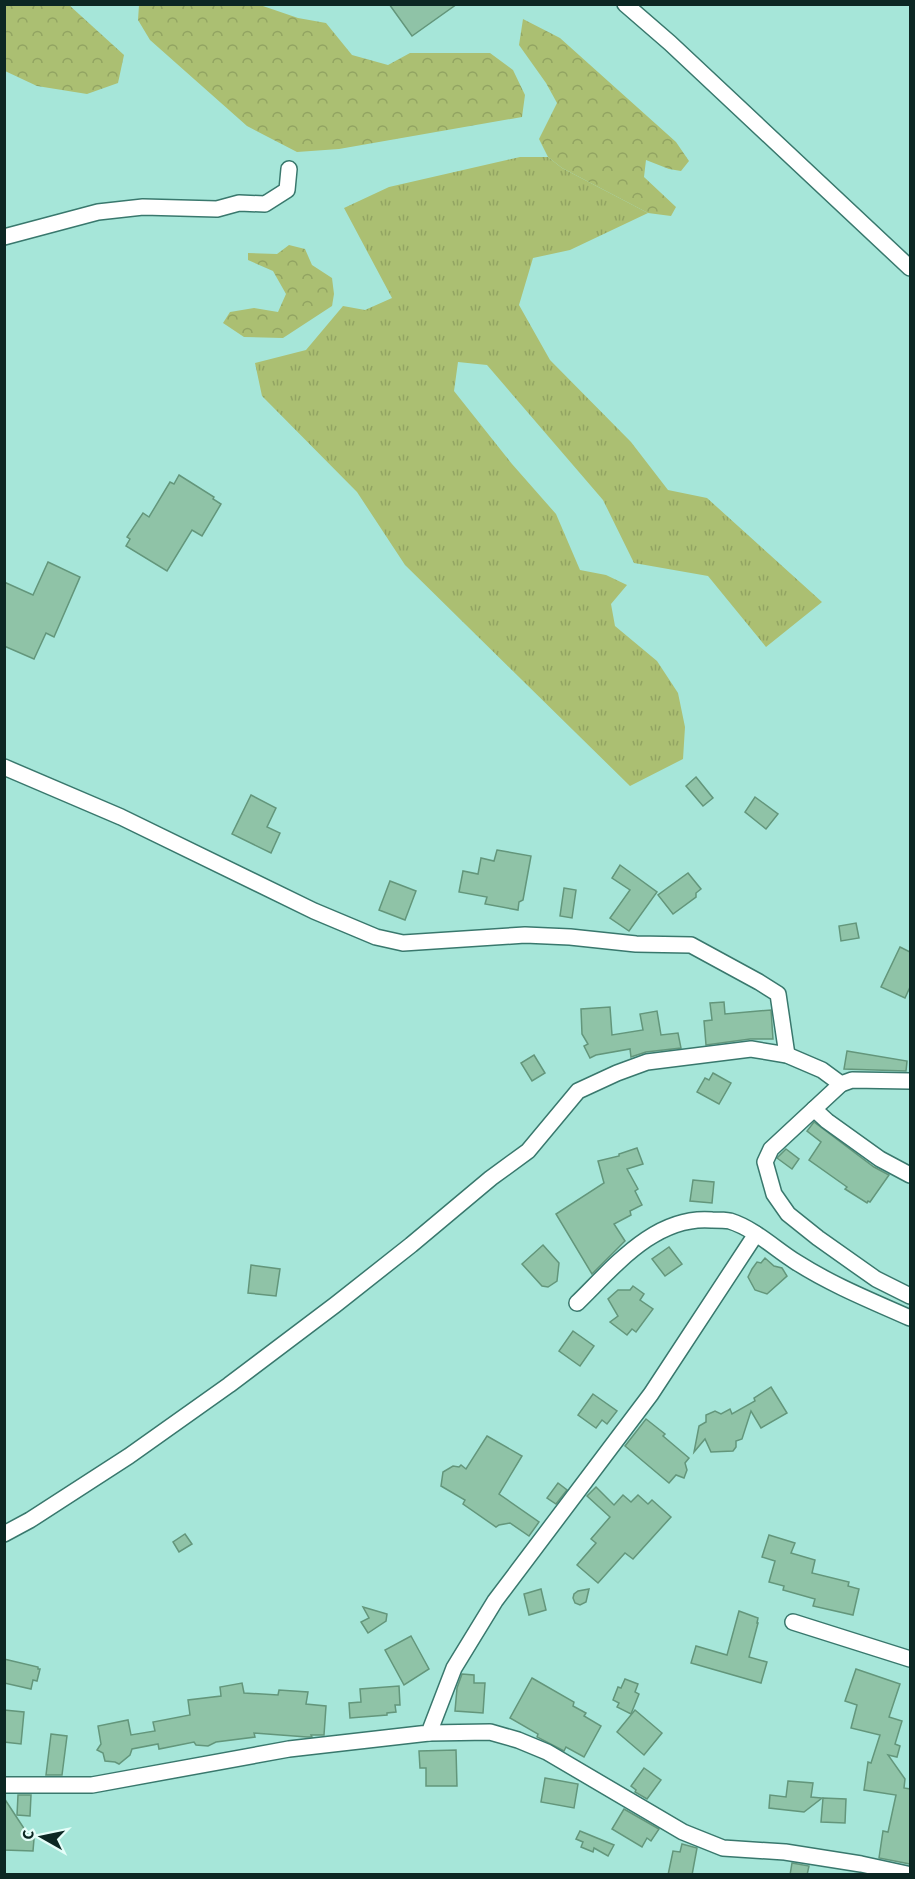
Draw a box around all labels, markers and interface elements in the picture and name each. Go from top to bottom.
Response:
north arrow [12,1807,72,1867]
text: С [17,1828,40,1841]

